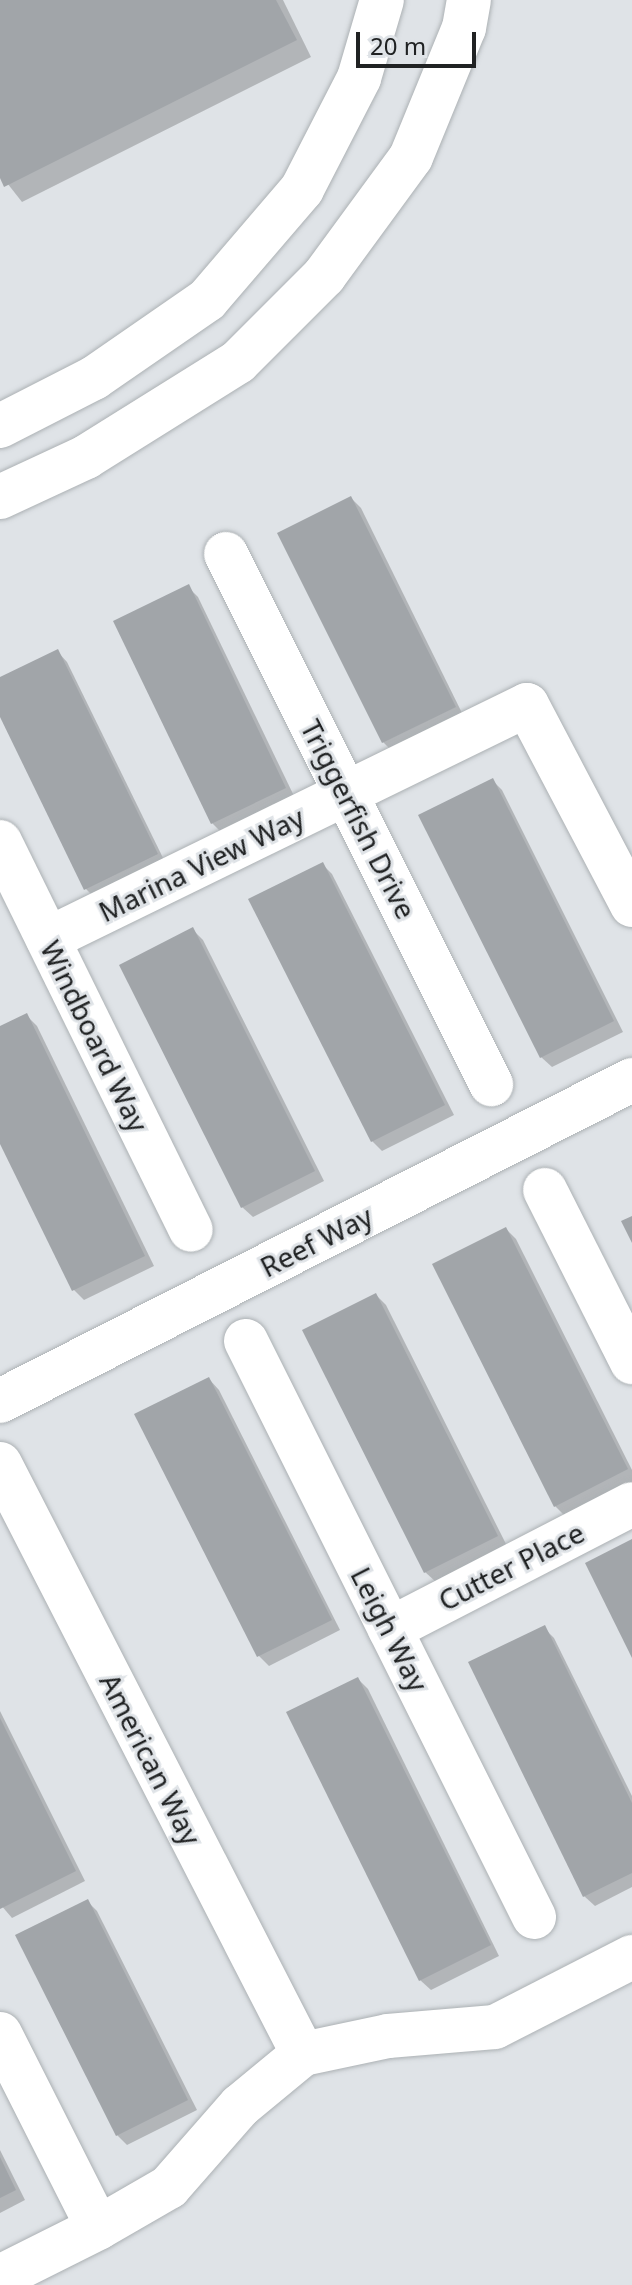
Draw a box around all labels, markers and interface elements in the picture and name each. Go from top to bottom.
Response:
scale bar [360,16,480,66]
text: 20 m [370,29,426,62]
street label: Triggerfish Drive [294,714,424,924]
street label: Marina View Way [93,800,309,928]
street label: Windboard Way [34,935,156,1137]
street label: Reef Way [254,1198,378,1284]
street label: Cutter Place [433,1515,589,1617]
street label: Leigh Way [344,1561,436,1697]
street label: American Way [93,1668,209,1850]

